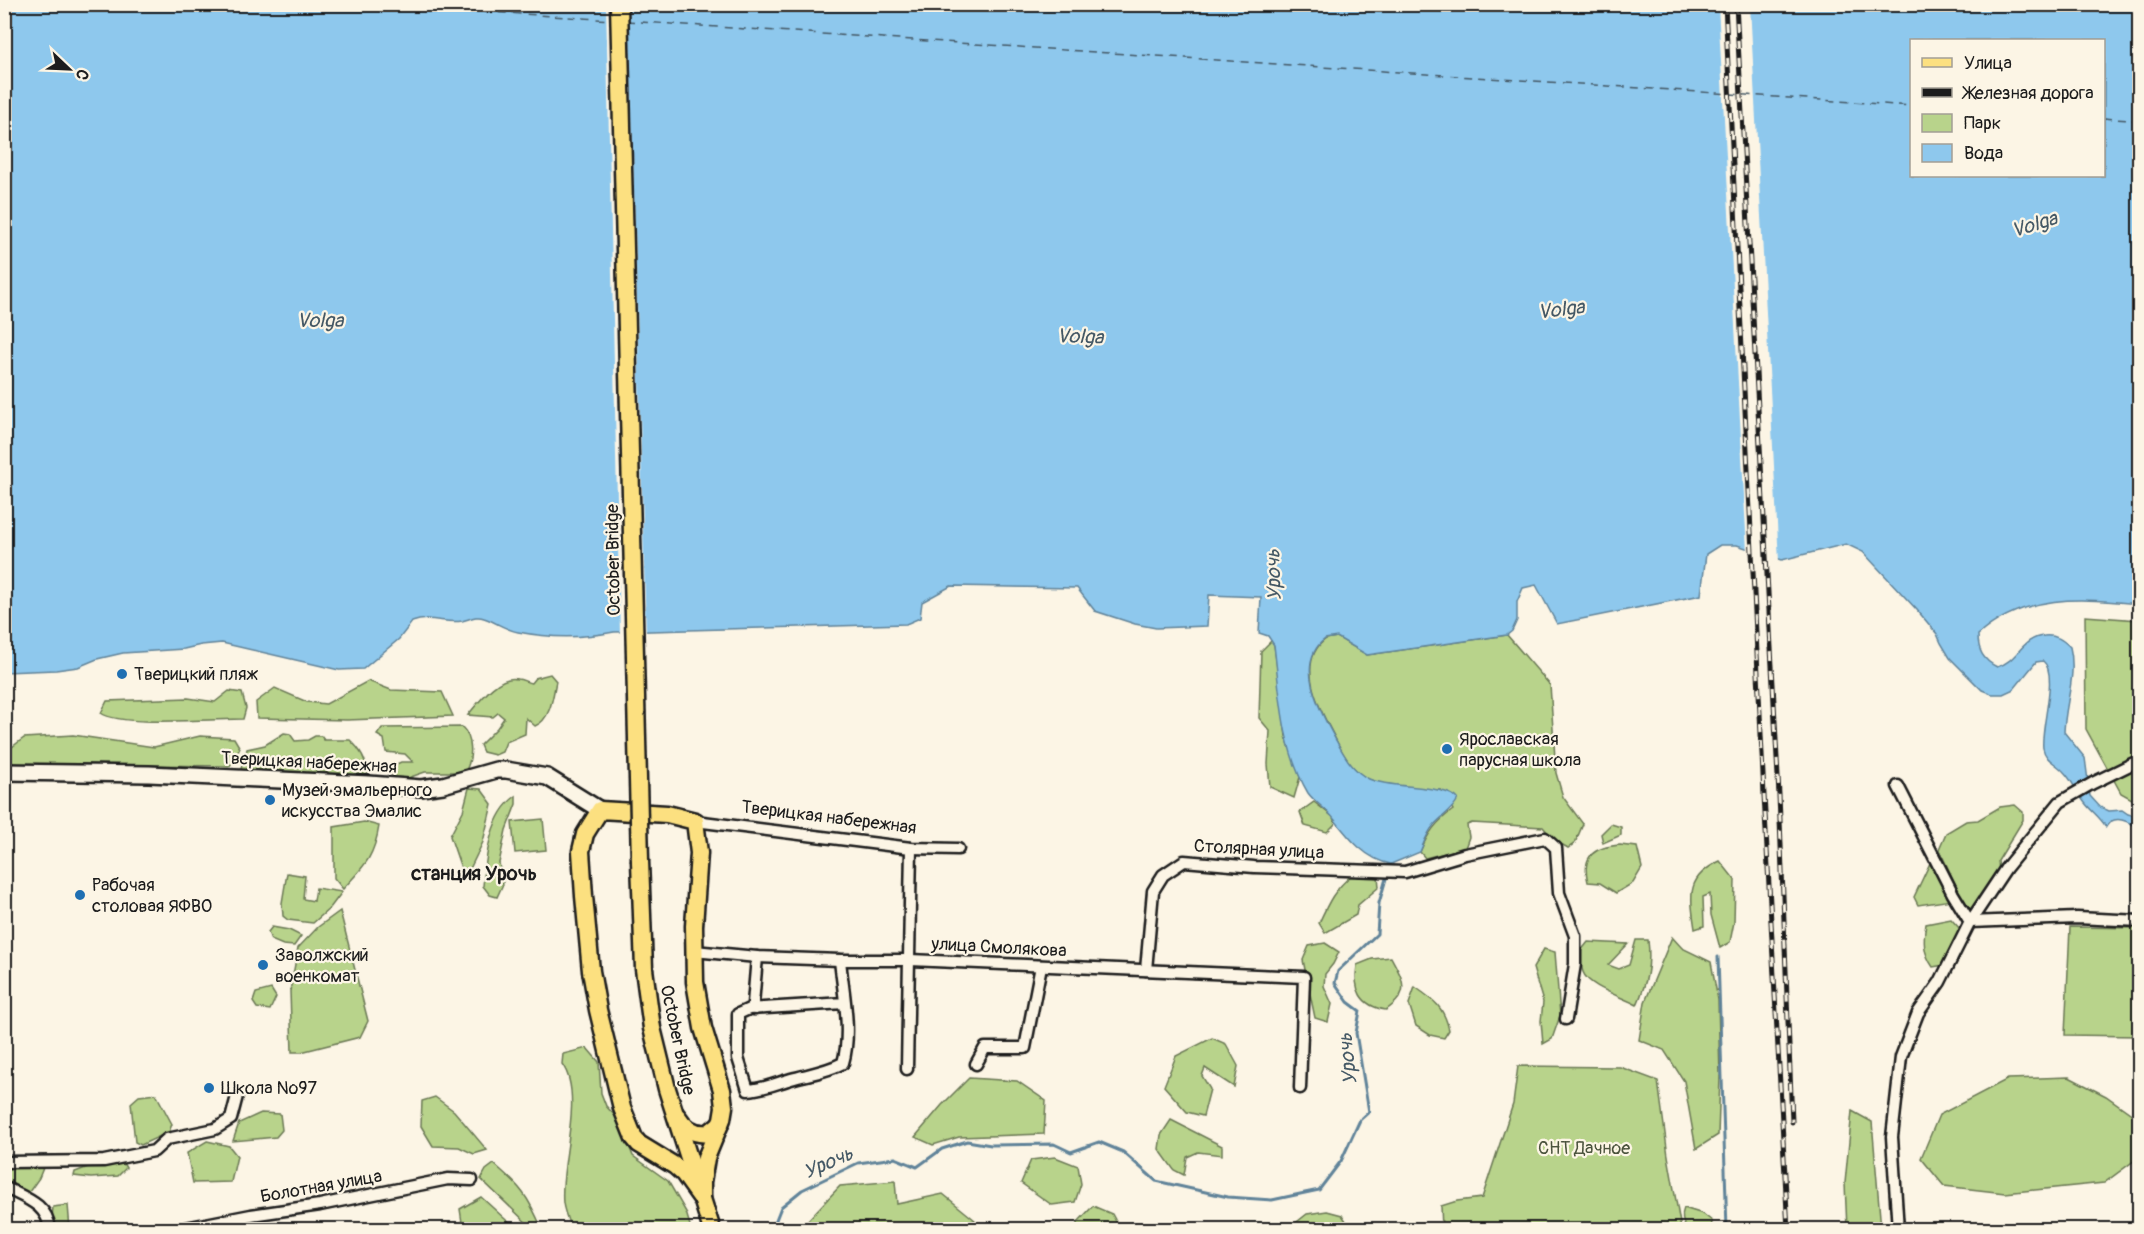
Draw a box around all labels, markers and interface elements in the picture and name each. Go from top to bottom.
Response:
north arrow [39,39,99,99]
legend [1910,39,2105,177]
text: Улица [1964,52,2012,75]
text: С [71,66,93,83]
text: Железная дорога [1961,82,2094,105]
text: Парк [1964,112,2001,135]
text: Вода [1964,142,2003,165]
water label: Volga [2008,205,2062,243]
water label: Volga [1536,294,1588,325]
water label: Volga [297,308,345,333]
water label: Volga [1056,323,1106,350]
street label: October Bridge [601,504,626,616]
water label: Урочь [1260,548,1287,601]
place label: Тверицкий пляж [134,663,258,686]
marker: Тверицкий пляж [115,667,129,681]
place label: Ярославская парусная школа [1459,728,1581,772]
marker: Ярославская парусная школа [1440,742,1454,756]
street label: Тверицкая набережная [220,746,398,779]
place label: Музей эмальерного искусства Эмалис [282,779,433,823]
marker: Музей эмальерного искусства Эмалис [263,793,277,807]
street label: Тверицкая набережная [740,795,918,840]
street label: Столярная улица [1193,835,1325,864]
district label: станция Урочь [410,861,537,886]
place label: Рабочая столовая ЯФВО [92,874,212,918]
marker: Рабочая столовая ЯФВО [73,888,87,902]
street label: улица Смолякова [930,932,1067,963]
place label: Заволжский военкомат [275,944,369,988]
marker: Заволжский военкомат [256,958,270,972]
street label: October Bridge [655,983,700,1097]
water label: Урочь [1332,1031,1363,1086]
place label: Школа №97 [221,1077,318,1100]
marker: Школа №97 [202,1081,216,1095]
park label: СНТ Дачное [1538,1137,1630,1160]
water label: Урочь [800,1140,858,1184]
street label: Болотная улица [258,1164,384,1209]

